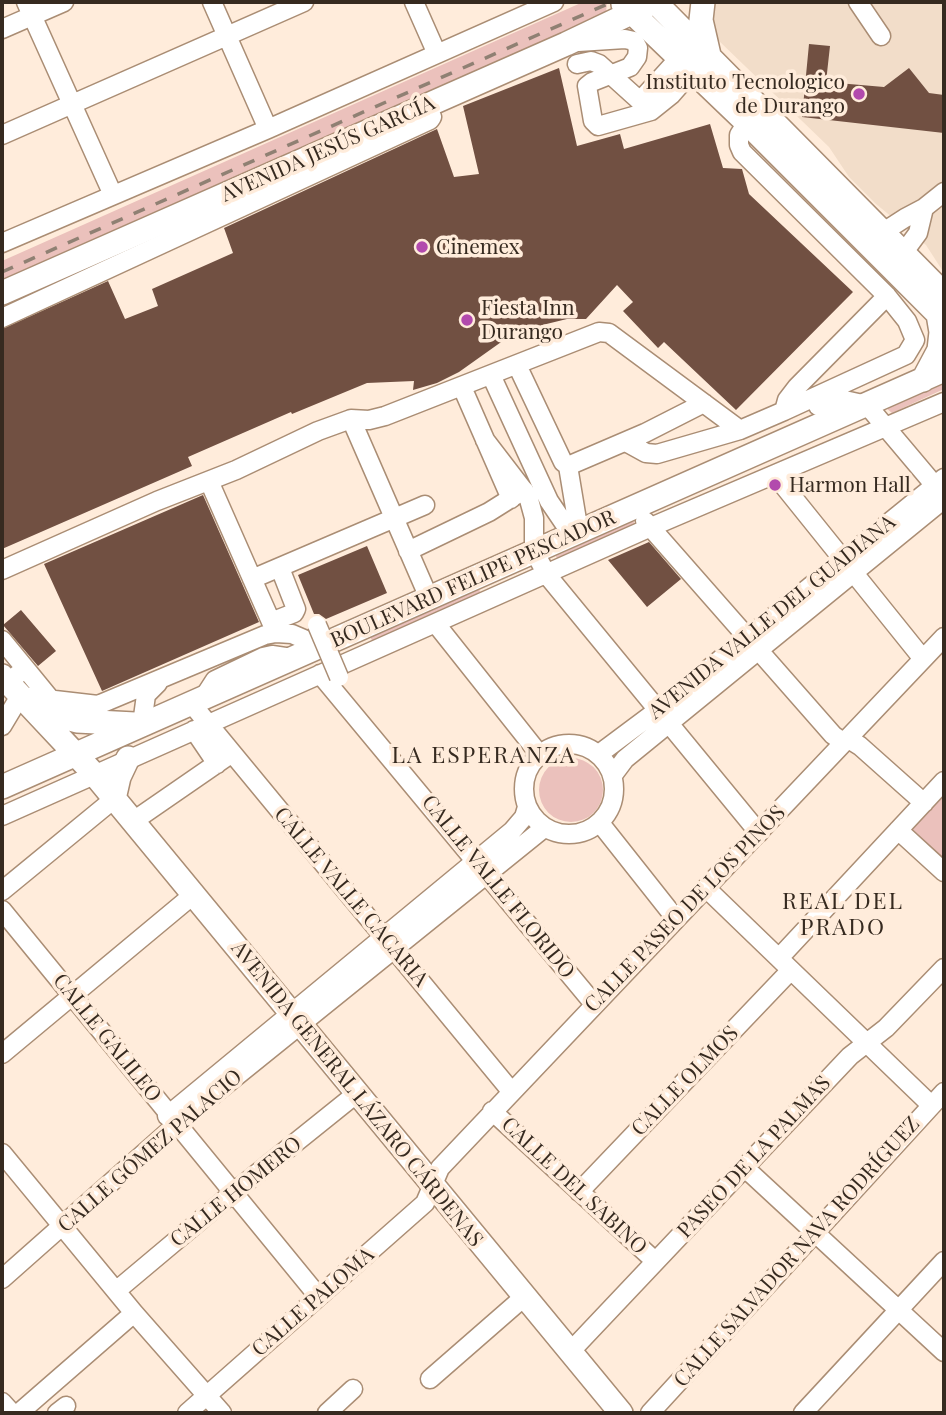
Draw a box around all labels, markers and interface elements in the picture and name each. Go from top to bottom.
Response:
place label: Instituto Tecnologico de Durango [646,69,845,119]
marker: Instituto Tecnologico de Durango [851,86,867,102]
street label: AVENIDA JESÚS GARCÍA [217,90,439,208]
place label: Cinemex [436,234,520,260]
marker: Cinemex [414,239,430,255]
place label: Fiesta Inn Durango [481,295,574,345]
marker: Fiesta Inn Durango [459,312,475,328]
place label: Harmon Hall [789,472,911,498]
marker: Harmon Hall [767,477,783,493]
street label: BOULEVARD FELIPE PESCADOR [327,505,619,653]
street label: AVENIDA VALLE DEL GUADIANA [644,510,900,724]
district label: LA ESPERANZA [393,742,575,770]
street label: CALLE VALLE FLORIDO [416,790,580,984]
street label: CALLE PASEO DE LOS PINOS [579,800,791,1018]
street label: CALLE VALLE CACARIA [269,802,433,992]
district label: REAL DEL PRADO [783,888,903,942]
street label: AVENIDA GENERAL LÁZARO CÁRDENAS [226,936,488,1252]
street label: CALLE GALILEO [48,969,166,1107]
street label: CALLE OLMOS [626,1021,744,1141]
street label: CALLE GÓMEZ PALACIO [53,1064,247,1238]
street label: PASEO DE LA PALMAS [672,1071,836,1243]
street label: CALLE DEL SABINO [496,1112,652,1260]
street label: CALLE SALVADOR NAVA RODRÍGUEZ [669,1112,925,1392]
street label: CALLE HOMERO [165,1131,307,1253]
street label: CALLE PALOMA [247,1242,379,1362]

